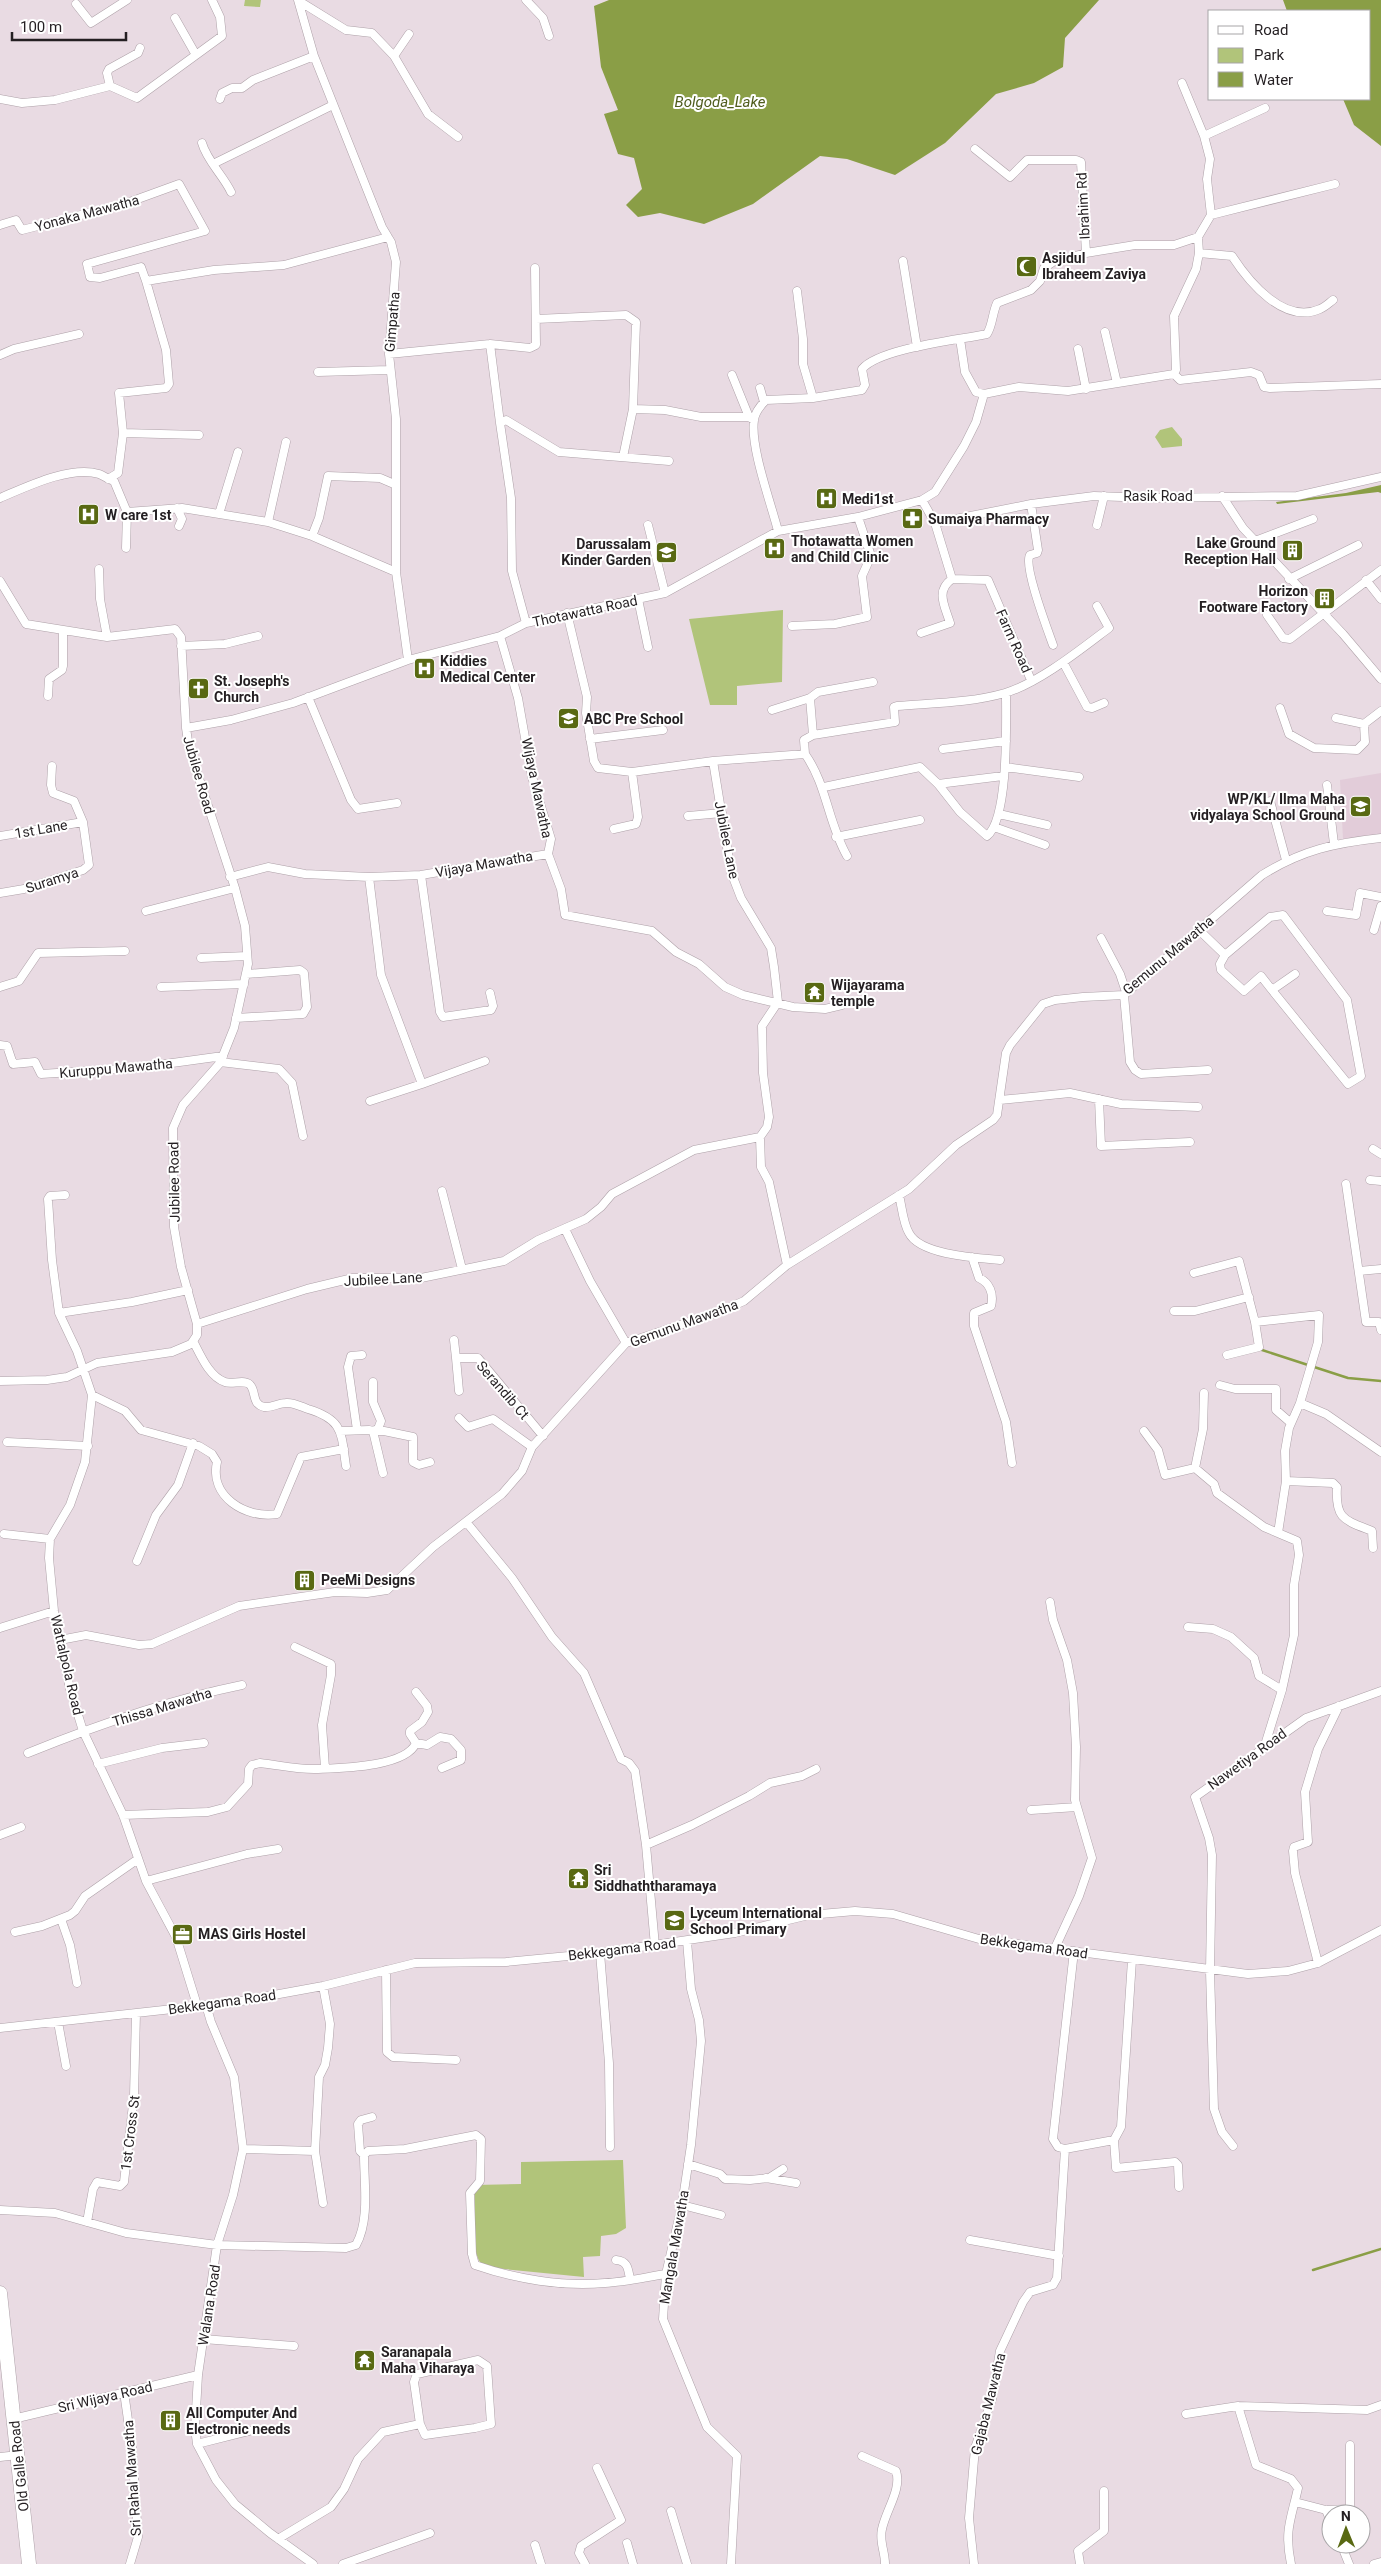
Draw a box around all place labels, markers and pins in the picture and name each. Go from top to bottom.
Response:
place label: Asjidul Ibraheem Zaviya [1042,250,1147,282]
mosque icon: Asjidul Ibraheem Zaviya [1014,254,1038,278]
hospital icon: Medi1st [814,487,838,511]
place label: Medi1st [842,491,894,507]
hospital icon: W care 1st [77,503,101,527]
place label: W care 1st [105,507,172,523]
pharmacy icon: Sumaiya Pharmacy [900,507,924,531]
place label: Sumaiya Pharmacy [928,511,1050,527]
place label: Thotawatta Women and Child Clinic [791,533,913,565]
place label: Lake Ground Reception Hall [1184,535,1276,567]
place label: Darussalam Kinder Garden [561,536,651,568]
hospital icon: Thotawatta Women and Child Clinic [763,537,787,561]
building icon: Lake Ground Reception Hall [1280,539,1304,563]
school or university icon: Darussalam Kinder Garden [655,540,679,564]
place label: Horizon Footware Factory [1199,583,1309,615]
building icon: Horizon Footware Factory [1312,587,1336,611]
place label: Kiddies Medical Center [440,653,535,685]
hospital icon: Kiddies Medical Center [412,657,436,681]
place label: St. Joseph's Church [214,673,289,705]
church icon: St. Joseph's Church [186,677,210,701]
school or university icon: ABC Pre School [556,707,580,731]
place label: ABC Pre School [584,711,683,727]
place label: WP/KL/ Ilma Maha vidyalaya School Ground [1190,791,1345,823]
school or university icon: WP/KL/ Ilma Maha vidyalaya School Ground [1349,795,1373,819]
place label: Wijayarama temple [831,977,905,1009]
temple icon: Wijayarama temple [803,981,827,1005]
building icon: PeeMi Designs [293,1568,317,1592]
place label: PeeMi Designs [321,1572,415,1588]
place label: Sri Siddhaththaramaya [594,1862,717,1894]
temple icon: Sri Siddhaththaramaya [566,1866,590,1890]
place label: Lyceum International School Primary [690,1905,822,1937]
school or university icon: Lyceum International School Primary [662,1909,686,1933]
office icon: MAS Girls Hostel [170,1922,194,1946]
place label: MAS Girls Hostel [198,1926,306,1942]
place label: Saranapala Maha Viharaya [381,2344,475,2376]
temple icon: Saranapala Maha Viharaya [353,2348,377,2372]
place label: All Computer And Electronic needs [186,2405,297,2437]
building icon: All Computer And Electronic needs [158,2409,182,2433]

